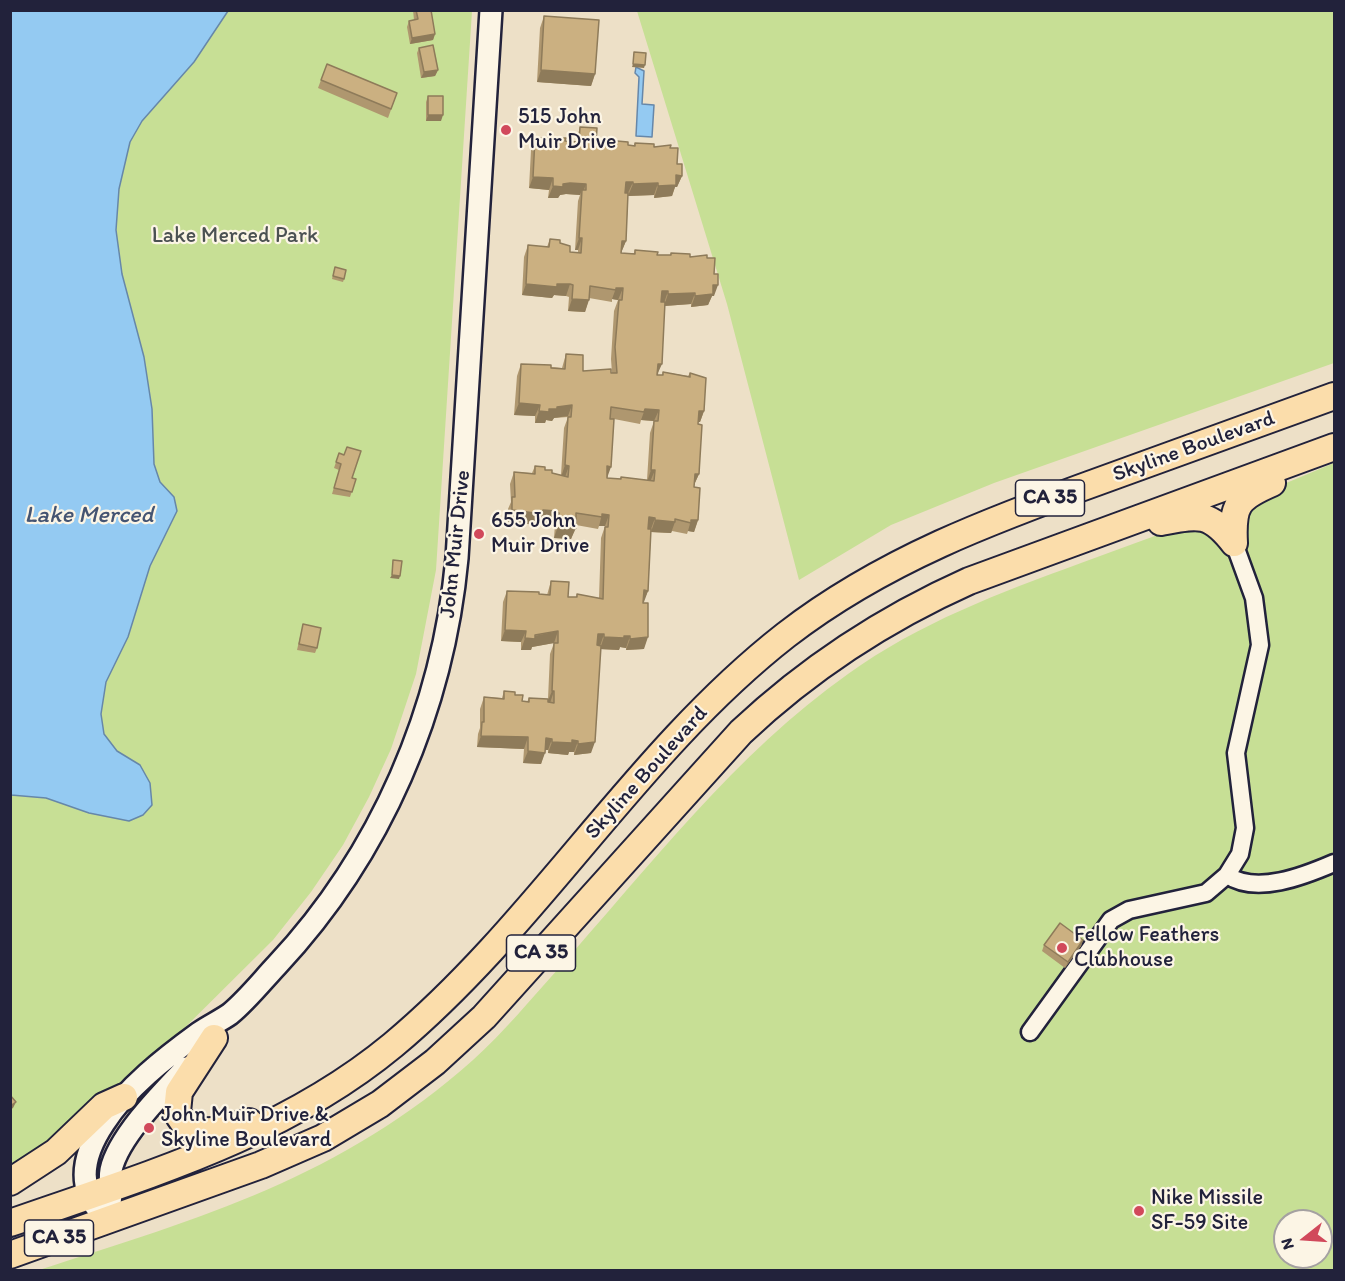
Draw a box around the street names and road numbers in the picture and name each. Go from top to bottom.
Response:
street label: Skyline Boulevard [1109,405,1279,489]
street label: John Muir Drive [435,469,477,619]
road number: CA 35 [1016,480,1084,516]
street label: Skyline Boulevard [580,701,714,845]
road number: CA 35 [506,935,576,971]
road number: CA 35 [25,1220,94,1256]

